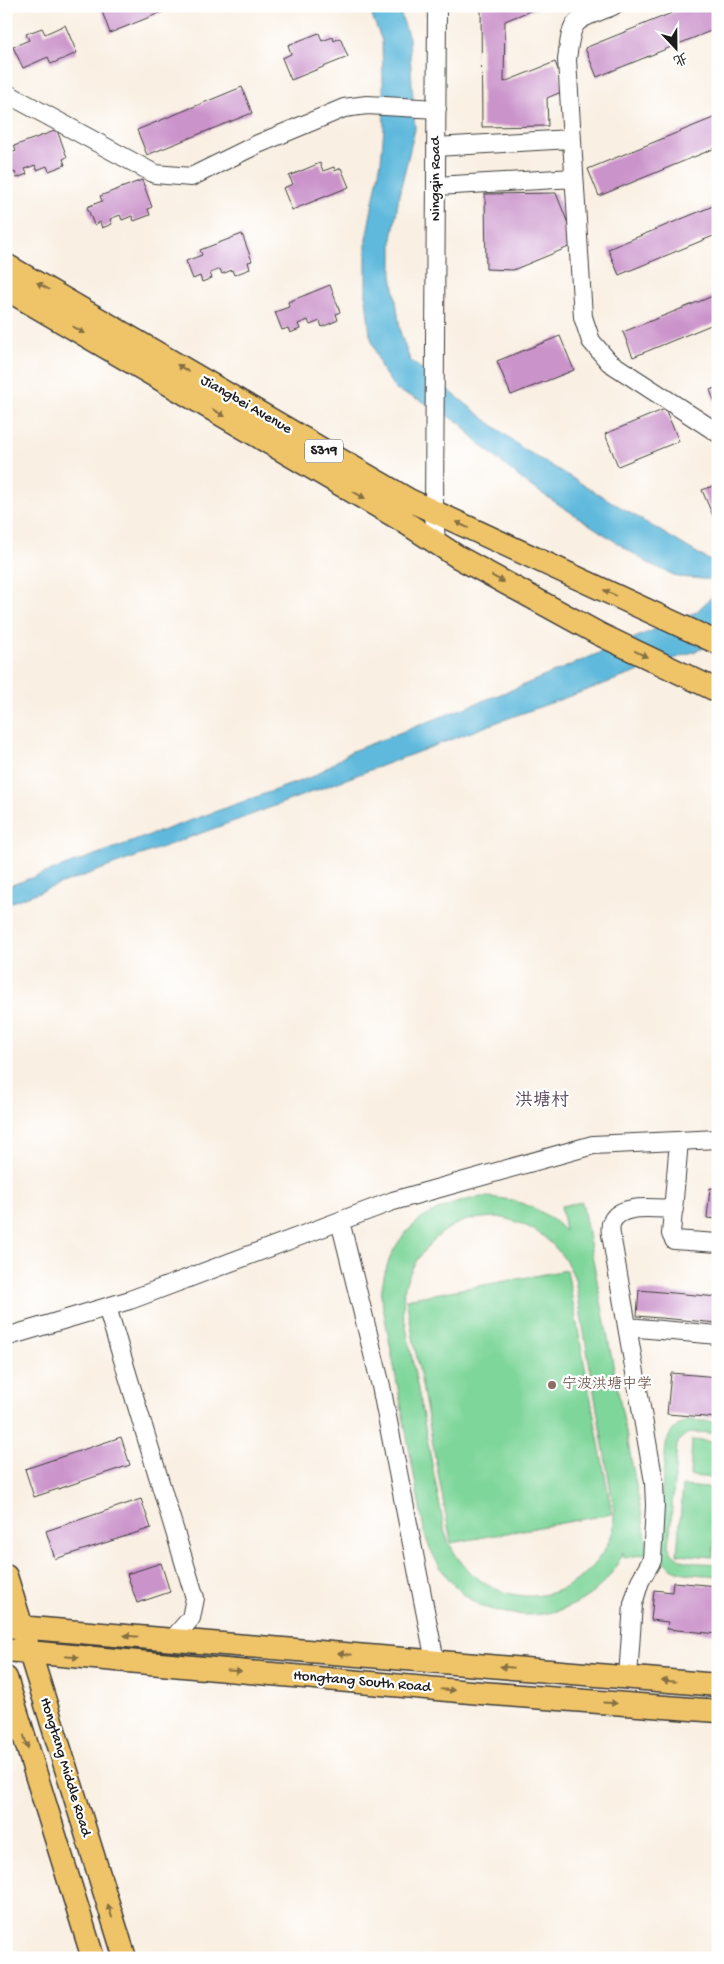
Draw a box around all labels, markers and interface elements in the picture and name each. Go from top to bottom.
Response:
north arrow [652,22,702,72]
text: 北 [670,47,690,68]
street label: Ningqin Road [427,136,445,221]
one-way arrow [36,282,49,291]
one-way arrow [72,326,85,335]
one-way arrow [177,364,190,373]
street label: Jiangbei Avenue [197,372,295,439]
one-way arrow [213,408,226,417]
road number: S319 [305,440,343,462]
one-way arrow [353,490,366,499]
one-way arrow [455,520,469,528]
one-way arrow [491,575,505,583]
one-way arrow [603,588,617,596]
one-way arrow [634,650,648,658]
district label: 洪塘村 [515,1090,569,1112]
place label: 宁波洪塘中学 [562,1375,652,1394]
marker: 宁波洪塘中学 [546,1379,558,1391]
one-way arrow [123,1632,139,1640]
one-way arrow [337,1650,353,1658]
one-way arrow [64,1653,80,1661]
one-way arrow [499,1663,515,1671]
one-way arrow [226,1667,242,1675]
street label: Hongtang South Road [293,1667,433,1697]
one-way arrow [661,1676,677,1684]
one-way arrow [440,1686,456,1694]
street label: Hongtang Middle Road [35,1695,95,1840]
one-way arrow [602,1699,618,1707]
one-way arrow [22,1734,30,1749]
one-way arrow [106,1904,113,1919]

